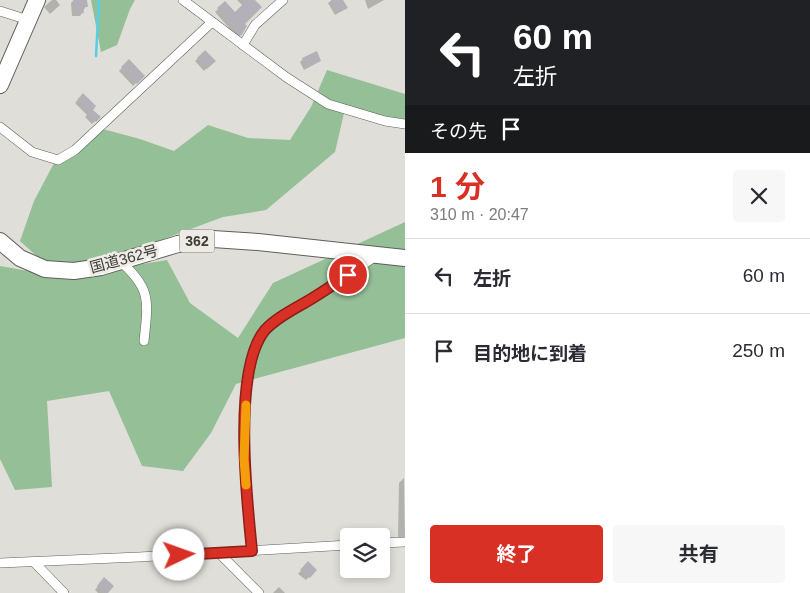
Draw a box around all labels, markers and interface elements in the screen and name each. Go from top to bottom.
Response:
text: 60 m [513,17,593,56]
icon: left [430,20,495,85]
text: 左折 [513,64,557,89]
icon: arrive [497,115,525,143]
text: その先 [430,121,487,142]
text: 1 分 [430,170,485,203]
button: close [733,170,785,222]
text: 310 m · 20:47 [430,206,529,223]
road number: 362 [180,230,214,252]
street label: 国道362号 [88,241,160,276]
pin [327,254,369,296]
icon: arrive [334,261,362,289]
icon: left [430,262,458,290]
text: 60 m [743,265,785,286]
text: 左折 [473,268,511,289]
icon: arrive [430,337,458,365]
text: 250 m [732,340,785,361]
text: 目的地に到着 [473,343,587,364]
button: 終了 [430,525,603,583]
button: 共有 [613,525,785,583]
position arrow [152,528,204,580]
map controls [340,528,390,578]
button: layers [340,528,390,578]

